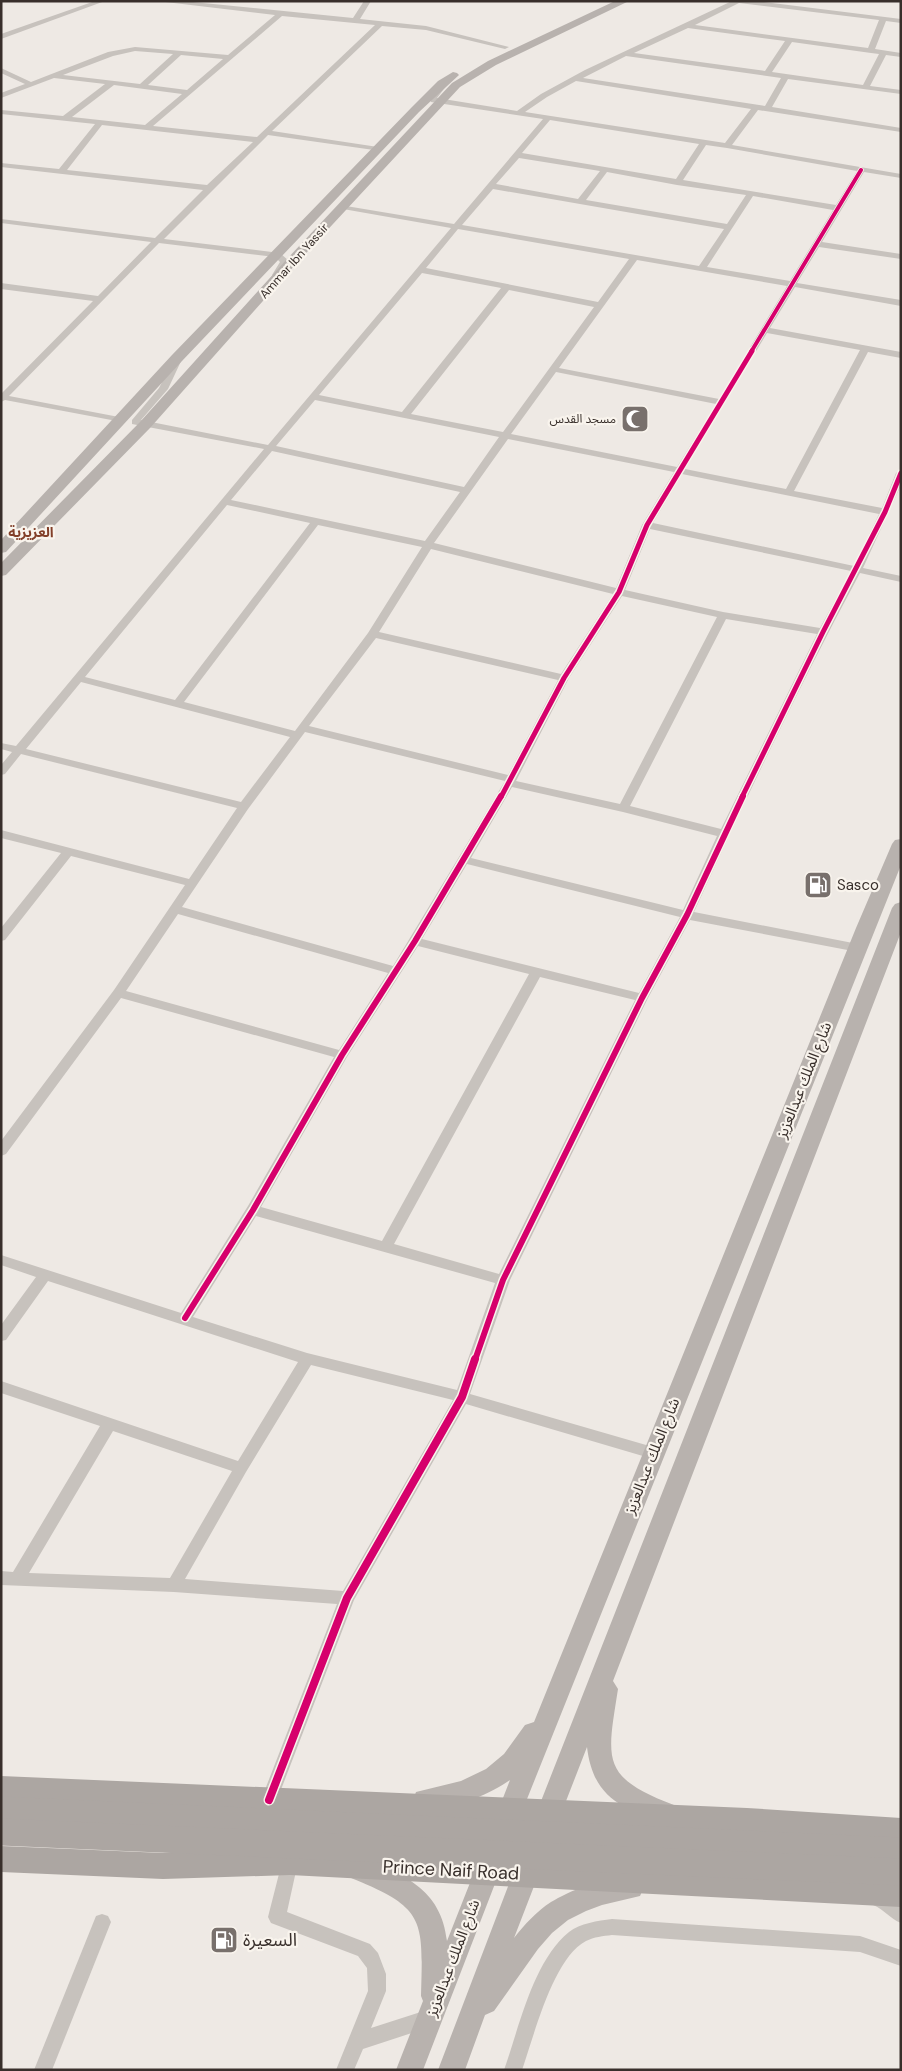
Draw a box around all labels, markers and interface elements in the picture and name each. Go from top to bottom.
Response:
street label: Ammar Ibn Yassir [256,220,332,302]
mosque icon: مسجد القدس [620,404,650,434]
place label: مسجد القدس [549,411,616,427]
district label: العزيزية [8,523,54,541]
fuel station icon: Sasco [803,870,833,900]
place label: Sasco [837,875,879,895]
street label: شارع الملك عبدالعزيز [771,1019,838,1143]
street label: شارع الملك عبدالعزيز [619,1395,686,1519]
street label: Prince Naif Road [382,1854,520,1886]
street label: شارع الملك عبدالعزيز [421,1897,486,2021]
fuel station icon: السعيرة [209,1925,239,1955]
place label: السعيرة [243,1928,297,1952]

